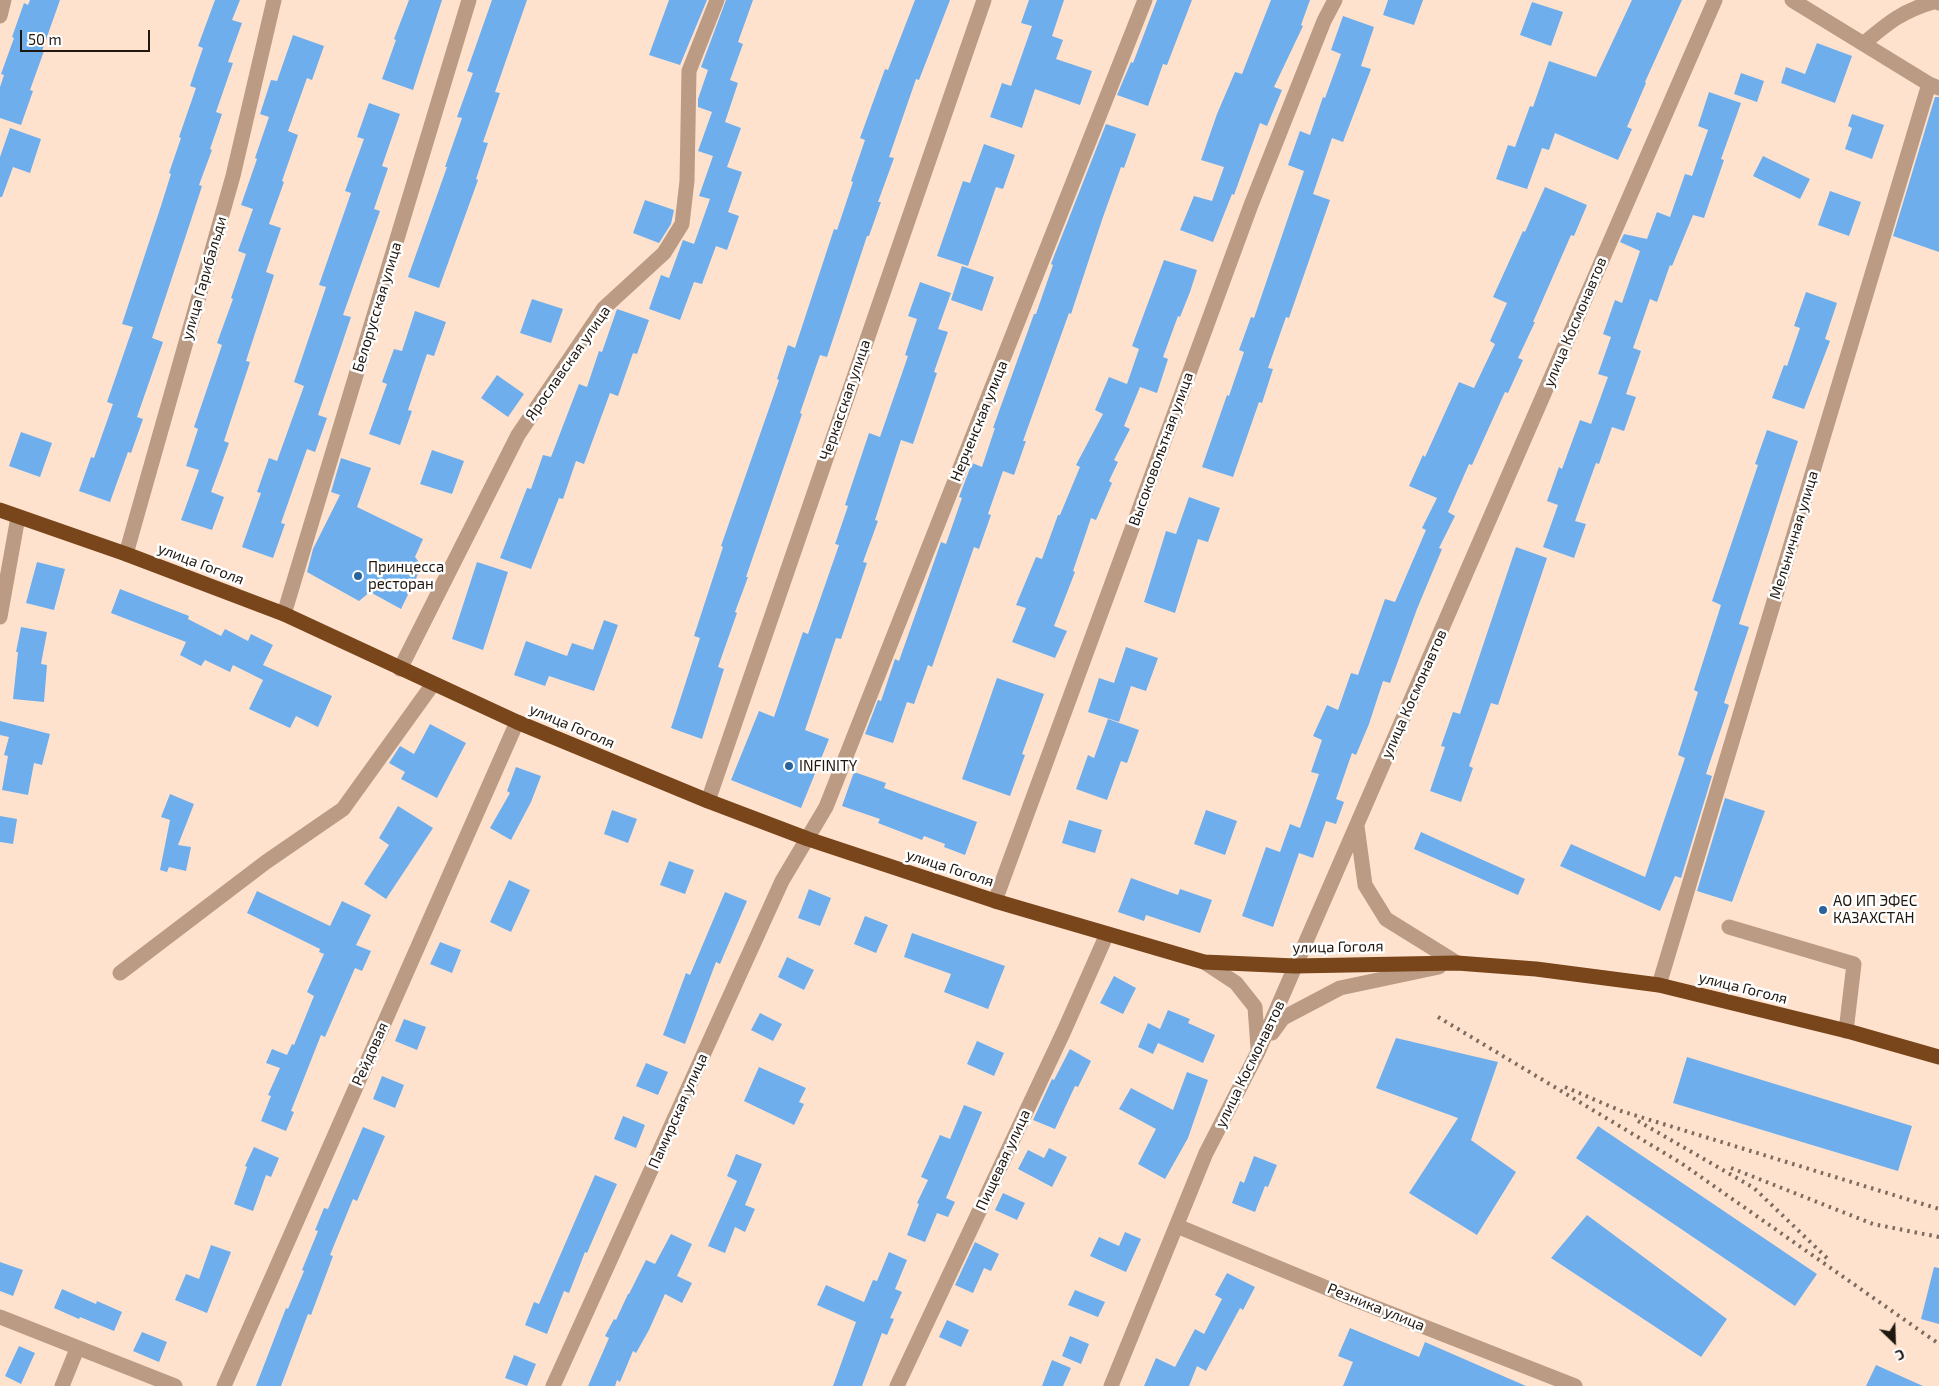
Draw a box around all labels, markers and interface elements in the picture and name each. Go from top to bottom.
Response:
scale bar [22,20,152,52]
text: 50 m [28,30,62,48]
street label: улица Гарибальди [178,214,230,342]
street label: Белорусская улица [349,240,405,374]
street label: улица Космонавтов [1540,254,1610,390]
street label: Ярославская улица [522,302,614,424]
street label: Черкасская улица [816,337,874,463]
street label: Нерченская улица [947,358,1011,484]
street label: Высоковольтная улица [1125,370,1197,528]
street label: Мельничная улица [1766,469,1822,601]
street label: улица Гоголя [155,539,247,589]
place label: Принцесса ресторан [368,558,444,593]
marker: Принцесса ресторан [352,570,364,582]
street label: улица Космонавтов [1377,627,1451,761]
street label: улица Гоголя [527,700,617,752]
place label: INFINITY [799,757,857,775]
marker: INFINITY [783,760,795,772]
street label: улица Гоголя [904,845,996,891]
place label: АО ИП ЭФЕС КАЗАХСТАН [1833,892,1917,927]
marker: АО ИП ЭФЕС КАЗАХСТАН [1817,904,1829,916]
street label: улица Гоголя [1292,937,1384,957]
street label: улица Гоголя [1697,968,1789,1008]
street label: улица Космонавтов [1211,998,1289,1130]
street label: Рейдовая [348,1019,392,1089]
street label: Памирская улица [645,1051,711,1171]
street label: Пищевая улица [972,1107,1034,1213]
street label: Резника улица [1325,1279,1427,1335]
north arrow [1869,1316,1919,1366]
text: С [1893,1346,1908,1365]

